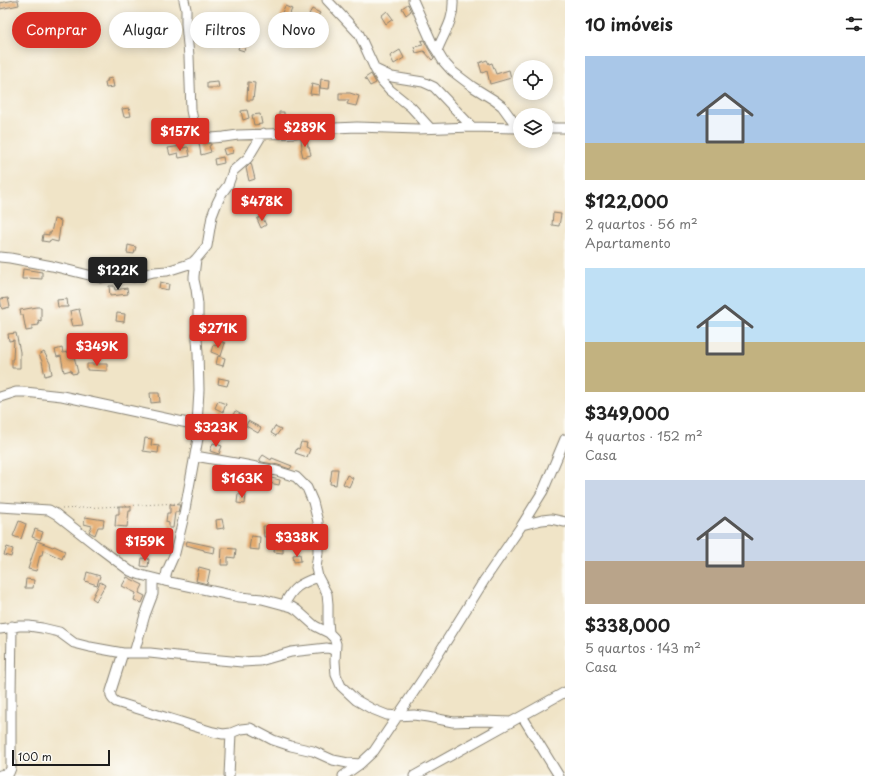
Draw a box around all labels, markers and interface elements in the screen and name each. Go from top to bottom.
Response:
text: 10 imóveis [585,11,673,37]
chip: Comprar [12,12,101,48]
chip: Alugar [109,12,182,48]
chip: Filtros [190,12,260,48]
chip: Novo [268,12,329,48]
icon: filters [843,13,865,35]
map controls [513,60,553,148]
button: locate [513,60,553,100]
icon: home [689,82,761,154]
button: layers [513,108,553,148]
pin: $289K [277,114,333,148]
text: $289K [284,117,326,136]
pin: $157K [152,118,208,152]
text: $157K [160,121,200,140]
pin: $478K [234,188,290,222]
text: $122,000 [585,188,669,214]
text: $478K [241,191,283,210]
text: 2 quartos · 56 m² [585,214,698,233]
text: Apartamento [585,233,671,252]
pin: $122K [90,257,146,291]
text: $122K [97,260,139,279]
icon: home [689,294,761,366]
pin: $271K [190,315,246,349]
text: $271K [199,318,237,337]
pin: $349K [69,333,125,367]
text: $349K [76,336,118,355]
text: $349,000 [585,400,669,426]
pin: $323K [188,414,244,448]
text: $323K [194,417,238,436]
text: 4 quartos · 152 m² [585,426,703,445]
text: Casa [585,445,617,464]
pin: $163K [214,465,270,499]
text: $163K [221,468,263,487]
icon: home [689,506,761,578]
pin: $338K [269,524,325,558]
text: $338K [275,527,319,546]
pin: $159K [117,528,173,562]
text: $159K [125,531,165,550]
text: $338,000 [585,612,670,638]
text: 5 quartos · 143 m² [585,638,701,657]
text: Casa [585,657,617,676]
scale bar [12,748,110,767]
text: 100 m [18,748,52,765]

